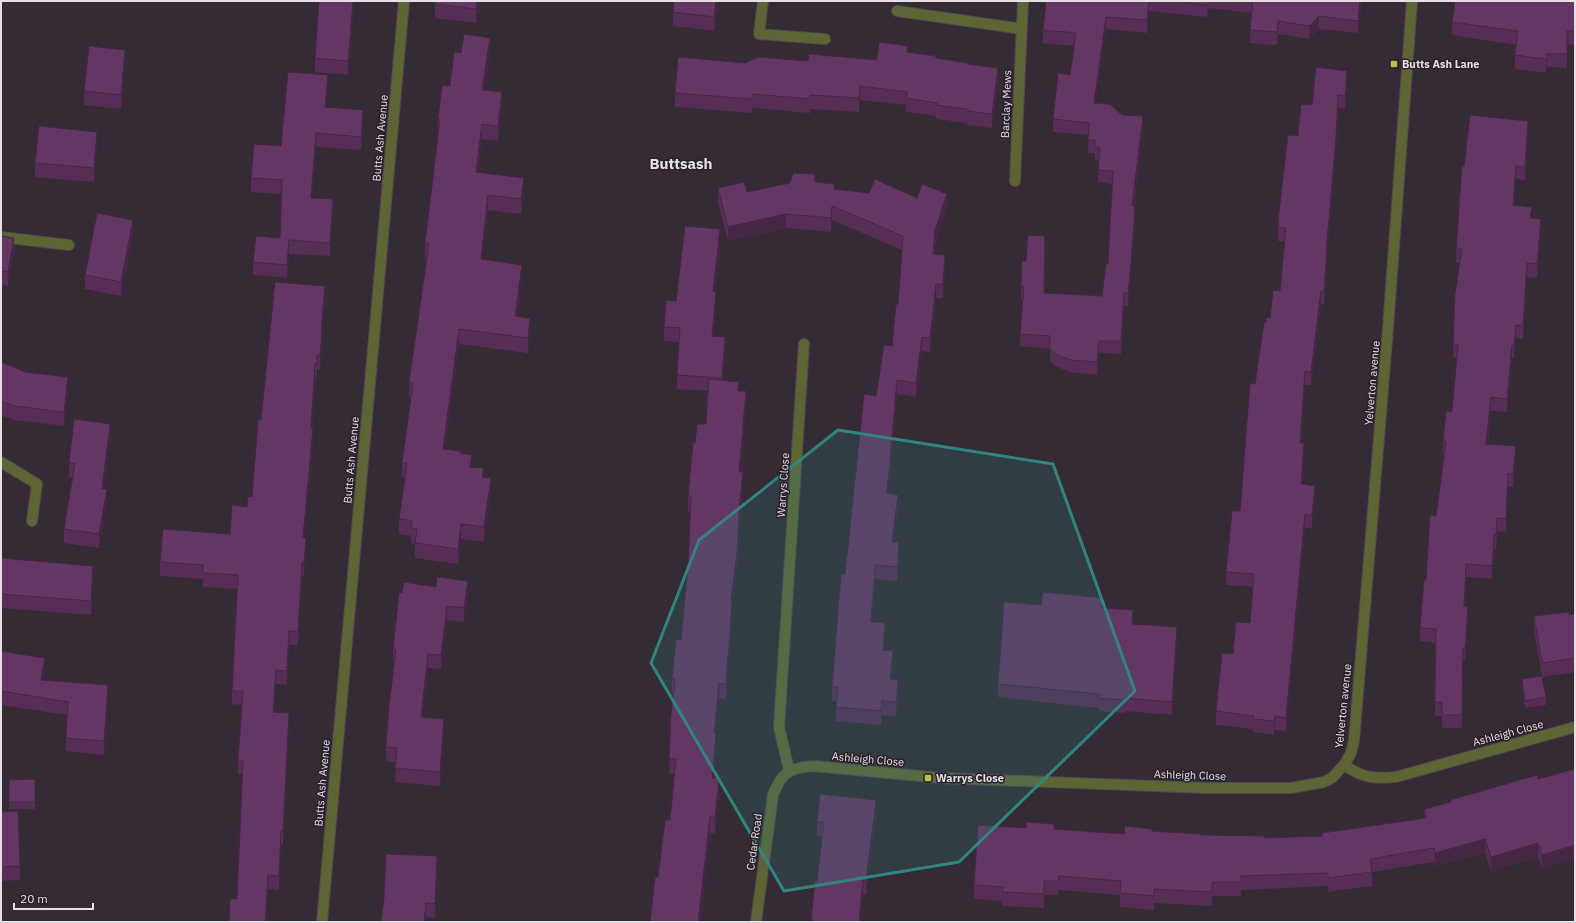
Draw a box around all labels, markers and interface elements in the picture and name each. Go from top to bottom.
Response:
place label: Butts Ash Lane [1402,57,1480,71]
marker: Butts Ash Lane [1389,59,1399,69]
street label: Barclay Mews [998,70,1014,138]
street label: Butts Ash Avenue [369,94,391,182]
district label: Buttsash [650,154,712,173]
street label: Yelverton avenue [1361,340,1383,426]
street label: Butts Ash Avenue [340,416,362,504]
street label: Warrys Close [774,452,792,518]
street label: Yelverton avenue [1332,663,1354,749]
street label: Ashleigh Close [1471,717,1545,749]
street label: Butts Ash Avenue [311,739,333,827]
street label: Ashleigh Close [831,749,905,769]
street label: Ashleigh Close [1154,767,1226,783]
place label: Warrys Close [936,771,1004,785]
marker: Warrys Close [923,773,933,783]
street label: Cedar Road [743,813,765,871]
scale bar [14,885,93,911]
text: 20 m [20,891,48,906]

